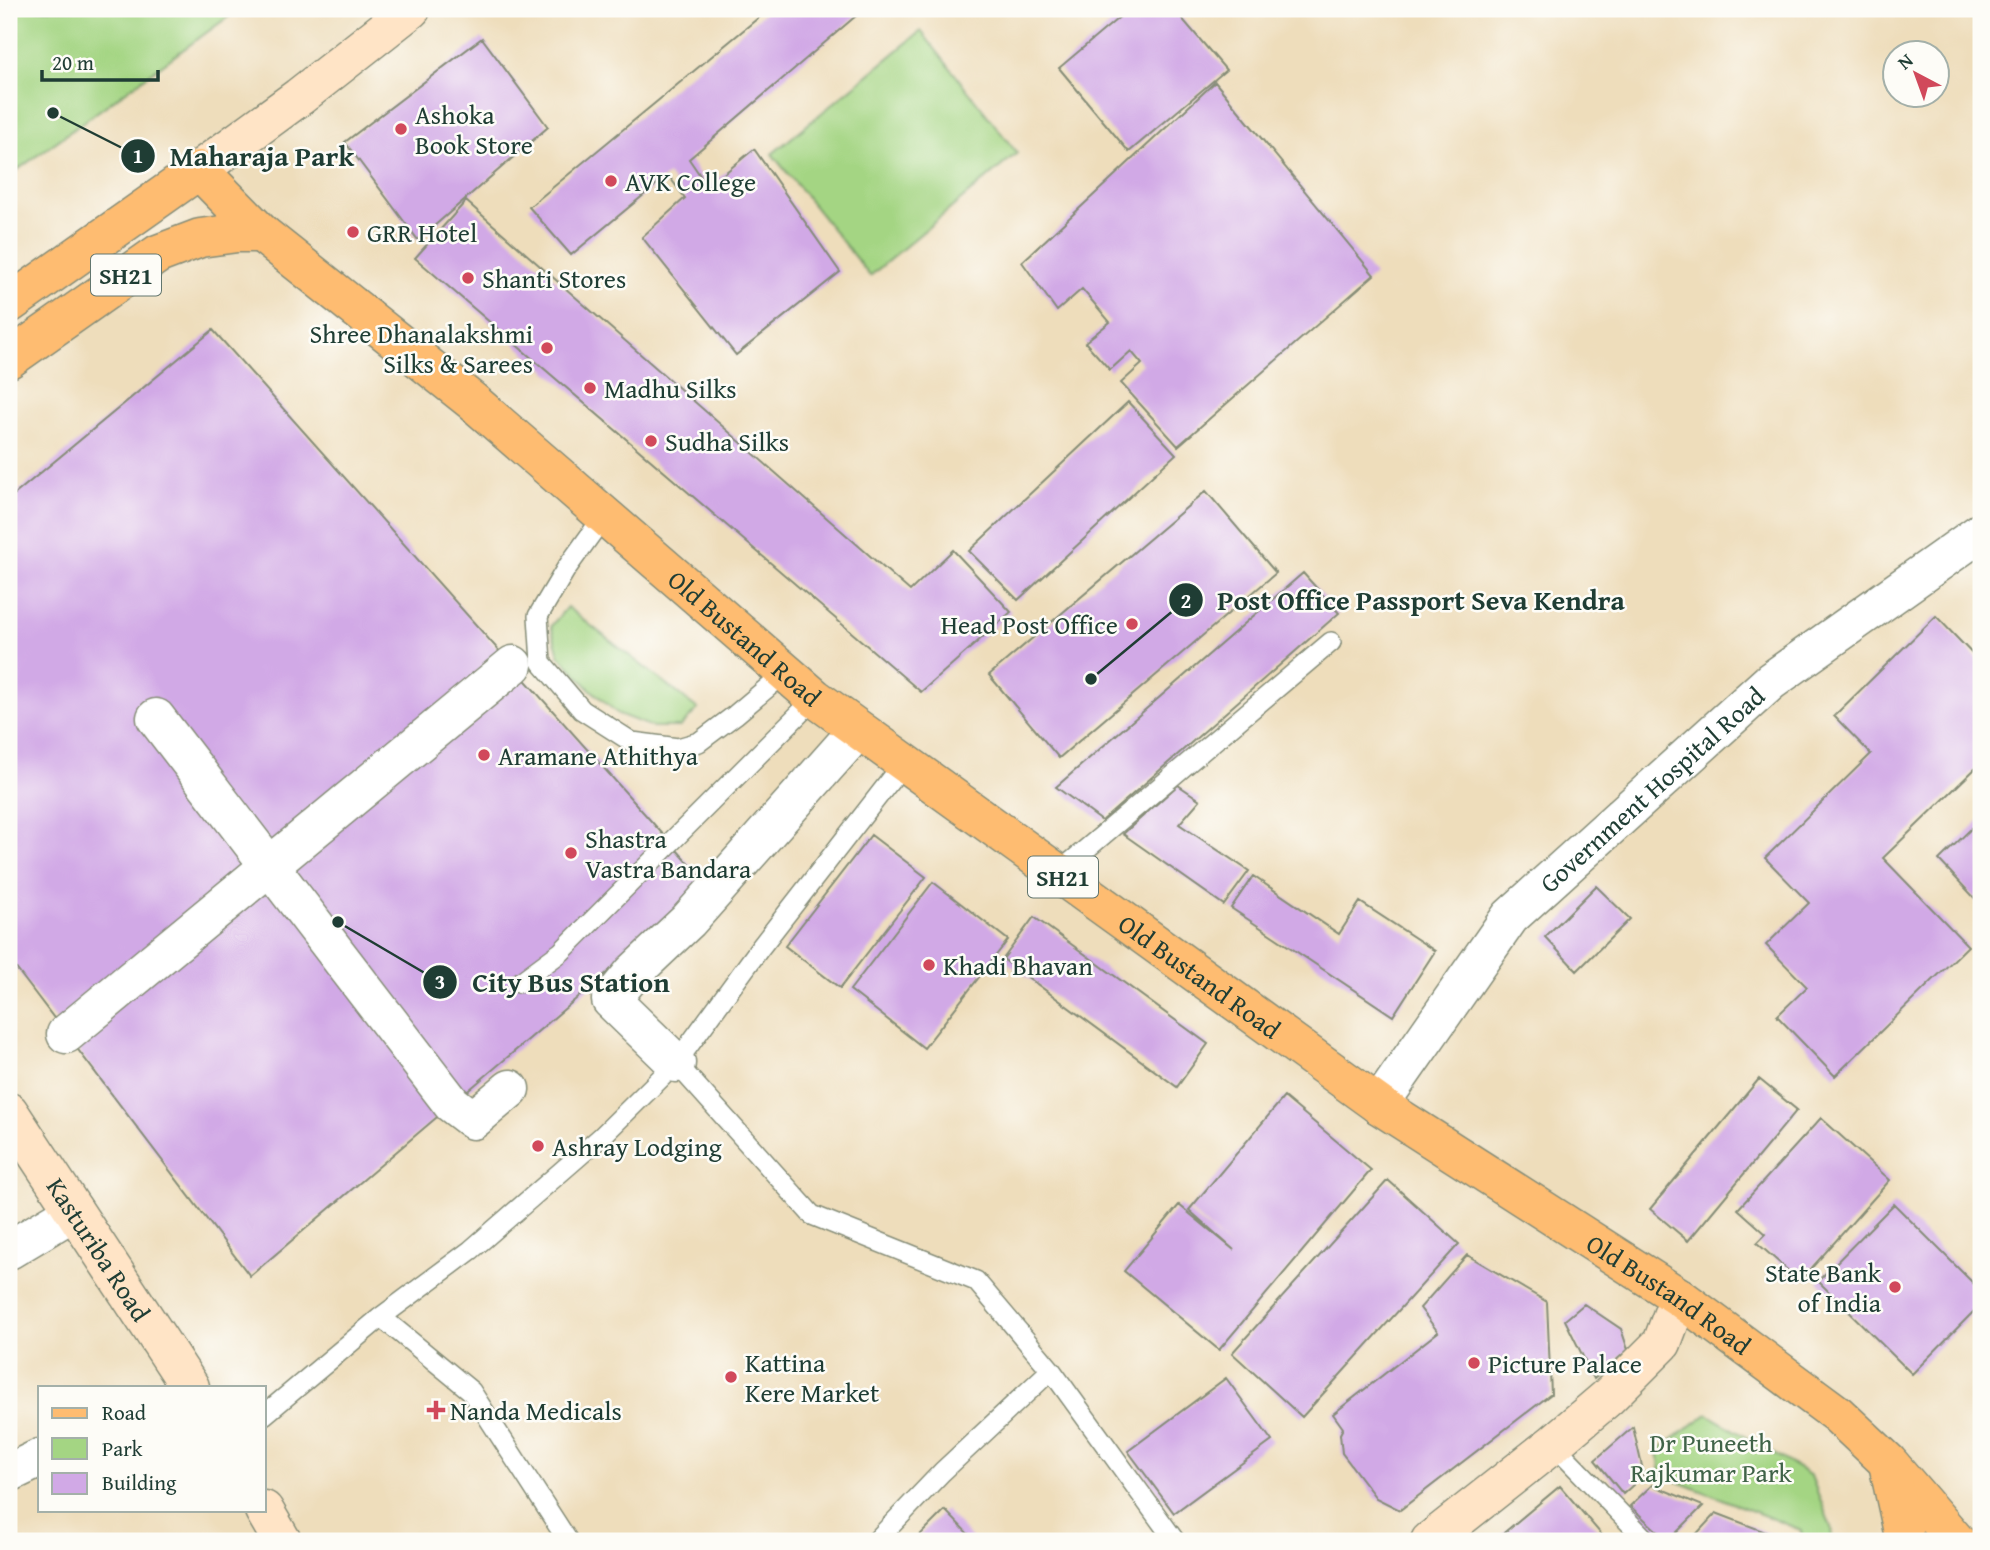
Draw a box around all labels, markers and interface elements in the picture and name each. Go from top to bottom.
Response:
scale bar [42,38,158,82]
north arrow [1882,38,1952,108]
text: N [1891,46,1919,76]
text: 20 m [52,47,94,78]
place label: Ashoka Book Store [415,95,533,164]
marker: Ashoka Book Store [393,121,409,137]
callout: Maharaja Park [121,131,368,180]
text: Maharaja Park [170,135,355,176]
text: 1 [133,140,143,171]
place label: AVK College [625,162,756,201]
marker: AVK College [603,173,619,189]
place label: GRR Hotel [367,213,477,252]
marker: GRR Hotel [345,224,361,240]
road number: SH21 [91,254,161,296]
place label: Shanti Stores [482,259,626,298]
marker: Shanti Stores [460,270,476,286]
place label: Shree Dhanalakshmi Silks & Sarees [309,314,533,383]
marker: Shree Dhanalakshmi Silks & Sarees [539,340,555,356]
place label: Madhu Silks [604,369,737,408]
marker: Madhu Silks [582,380,598,396]
place label: Sudha Silks [665,422,789,461]
marker: Sudha Silks [643,433,659,449]
street label: Old Bustand Road [660,560,831,715]
callout: Post Office Passport Seva Kendra [1168,576,1639,625]
text: Post Office Passport Seva Kendra [1217,579,1625,620]
text: 2 [1181,585,1191,616]
place label: Head Post Office [941,605,1118,644]
marker: Head Post Office [1124,616,1140,632]
street label: Government Hospital Road [1530,676,1773,901]
place label: Aramane Athithya [498,736,699,775]
marker: Aramane Athithya [476,747,492,763]
place label: Shastra Vastra Bandara [585,819,752,888]
marker: Shastra Vastra Bandara [563,845,579,861]
road number: SH21 [1028,856,1098,898]
street label: Old Bustand Road [1111,904,1289,1048]
place label: Khadi Bhavan [943,946,1093,985]
marker: Khadi Bhavan [921,957,937,973]
callout: City Bus Station [423,958,683,1007]
text: City Bus Station [472,961,670,1002]
text: 3 [435,966,445,997]
place label: Ashray Lodging [552,1127,722,1166]
marker: Ashray Lodging [530,1138,546,1154]
street label: Kasturiba Road [37,1169,161,1329]
street label: Old Bustand Road [1579,1223,1760,1364]
place label: State Bank of India [1765,1253,1882,1322]
marker: State Bank of India [1887,1279,1903,1295]
place label: Kattina Kere Market [745,1343,879,1412]
place label: Picture Palace [1488,1344,1642,1383]
marker: Picture Palace [1466,1355,1482,1371]
marker: Kattina Kere Market [723,1369,739,1385]
legend [38,1386,266,1512]
place label: Nanda Medicals [450,1391,622,1430]
text: Road [102,1397,147,1428]
marker: Nanda Medicals [428,1402,444,1418]
park label: Dr Puneeth Rajkumar Park [1630,1423,1793,1492]
text: Park [102,1433,143,1464]
text: Building [102,1467,177,1498]

